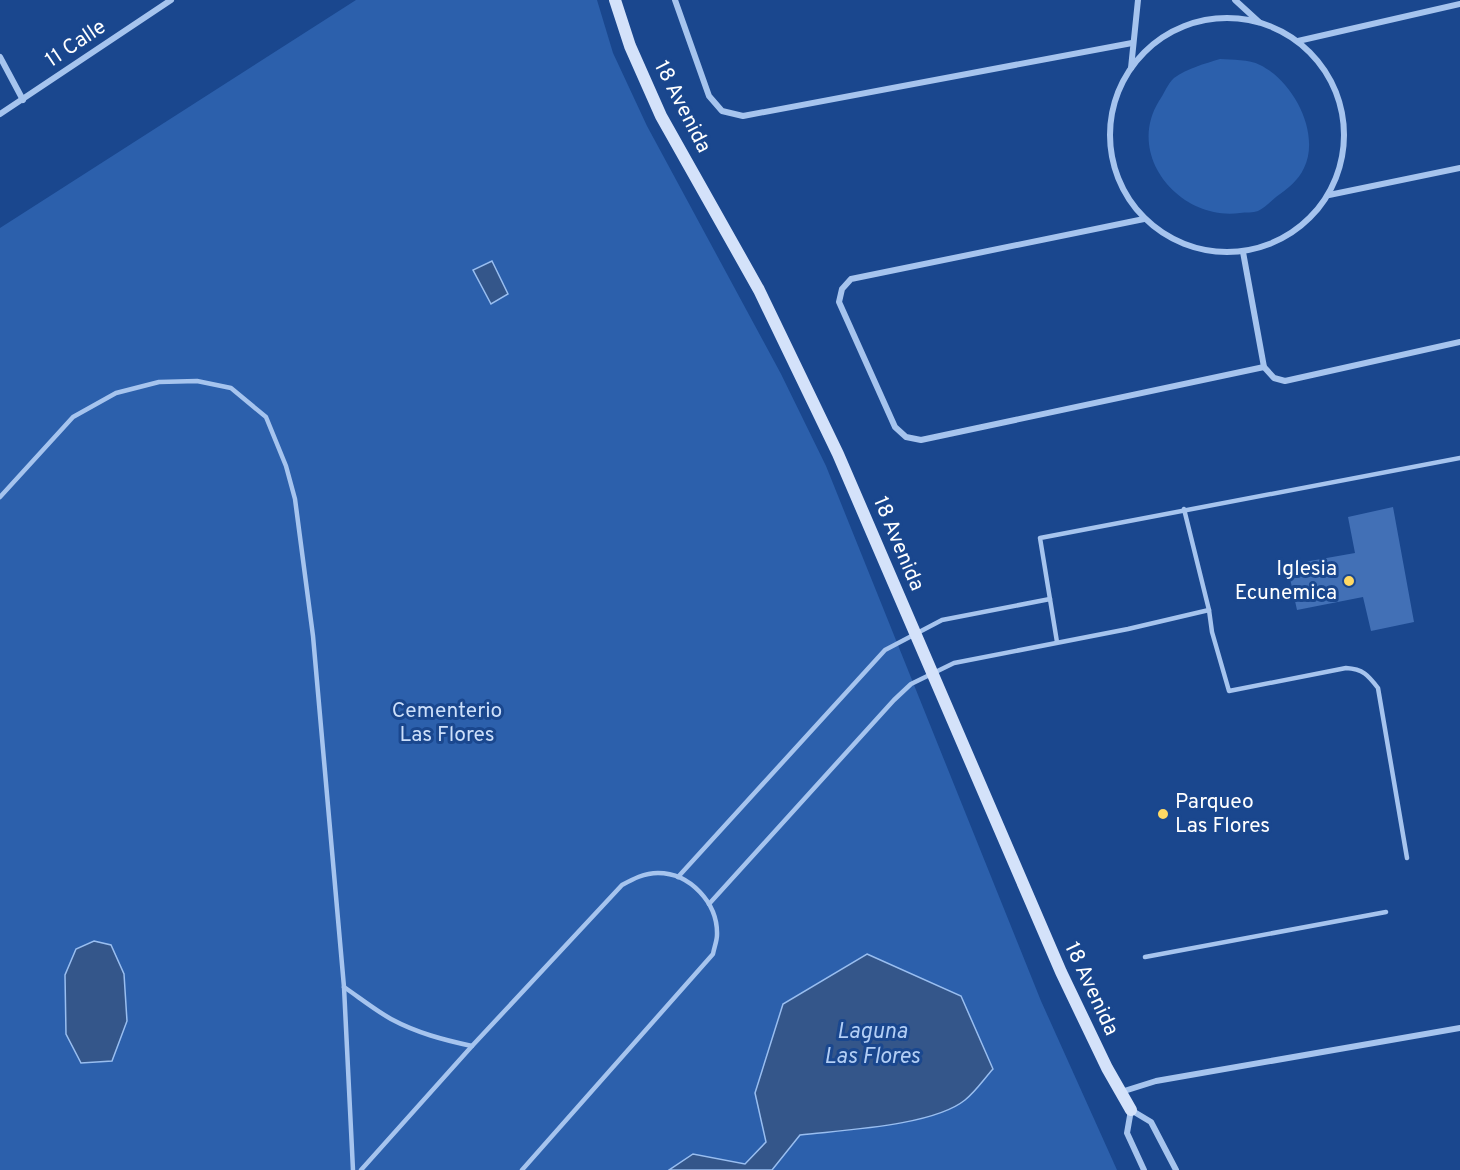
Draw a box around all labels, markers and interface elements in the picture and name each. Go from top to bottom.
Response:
street label: 11 Calle [40,14,112,74]
street label: 18 Avenida [647,56,717,158]
street label: 18 Avenida [866,493,930,595]
place label: Iglesia Ecunemica [1235,556,1337,607]
marker: Iglesia Ecunemica [1342,574,1356,588]
park label: Cementerio Las Flores [392,698,502,749]
place label: Parqueo Las Flores [1175,789,1270,840]
marker: Parqueo Las Flores [1156,807,1170,821]
street label: 18 Avenida [1058,938,1124,1040]
water label: Laguna Las Flores [824,1019,921,1071]

